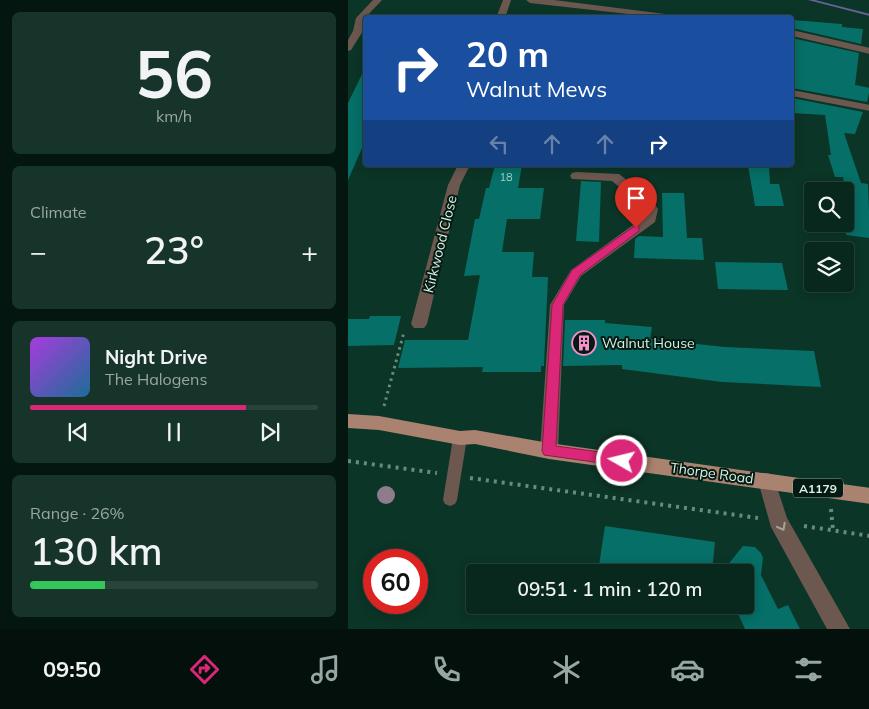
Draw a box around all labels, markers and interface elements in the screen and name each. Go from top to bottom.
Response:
text: 20 m [466,32,549,76]
text: 56 [135,33,213,114]
icon: right [383,35,448,100]
text: Walnut Mews [466,75,607,103]
text: km/h [156,106,192,126]
icon: left [485,130,513,158]
icon: ahead [538,130,566,158]
icon: ahead [591,130,619,158]
icon: right [644,130,672,158]
house number: 18 [499,170,513,184]
pin [615,177,657,228]
map controls [804,182,854,292]
button: search [804,182,854,232]
icon: arrive [622,184,650,212]
street label: Kirkwood Close [419,193,461,295]
text: Climate [30,202,86,222]
text: 23° [144,226,204,274]
text: − [30,234,47,269]
text: + [301,234,318,269]
button: layers [804,242,854,292]
building icon: Walnut House [571,330,597,356]
place label: Walnut House [602,334,695,352]
text: Night Drive [105,345,207,369]
text: The Halogens [105,369,207,389]
icon: previous [64,418,92,446]
icon: pause [160,418,188,446]
icon: next [256,418,284,446]
position arrow [595,434,647,486]
street label: Thorpe Road [669,458,755,488]
road number: A1179 [793,478,843,498]
text: Range · 26% [30,503,125,523]
one-way arrow [776,522,786,531]
text: 130 km [30,527,163,575]
speed limit sign: 60 [363,549,428,614]
text: 09:51 · 1 min · 120 m [517,577,703,601]
icon: directions [187,652,222,687]
icon: music [308,652,343,687]
icon: phone [429,652,464,687]
icon: climate [549,652,584,687]
icon: car [670,652,705,687]
icon: filters [791,652,826,687]
text: 09:50 [43,655,101,683]

